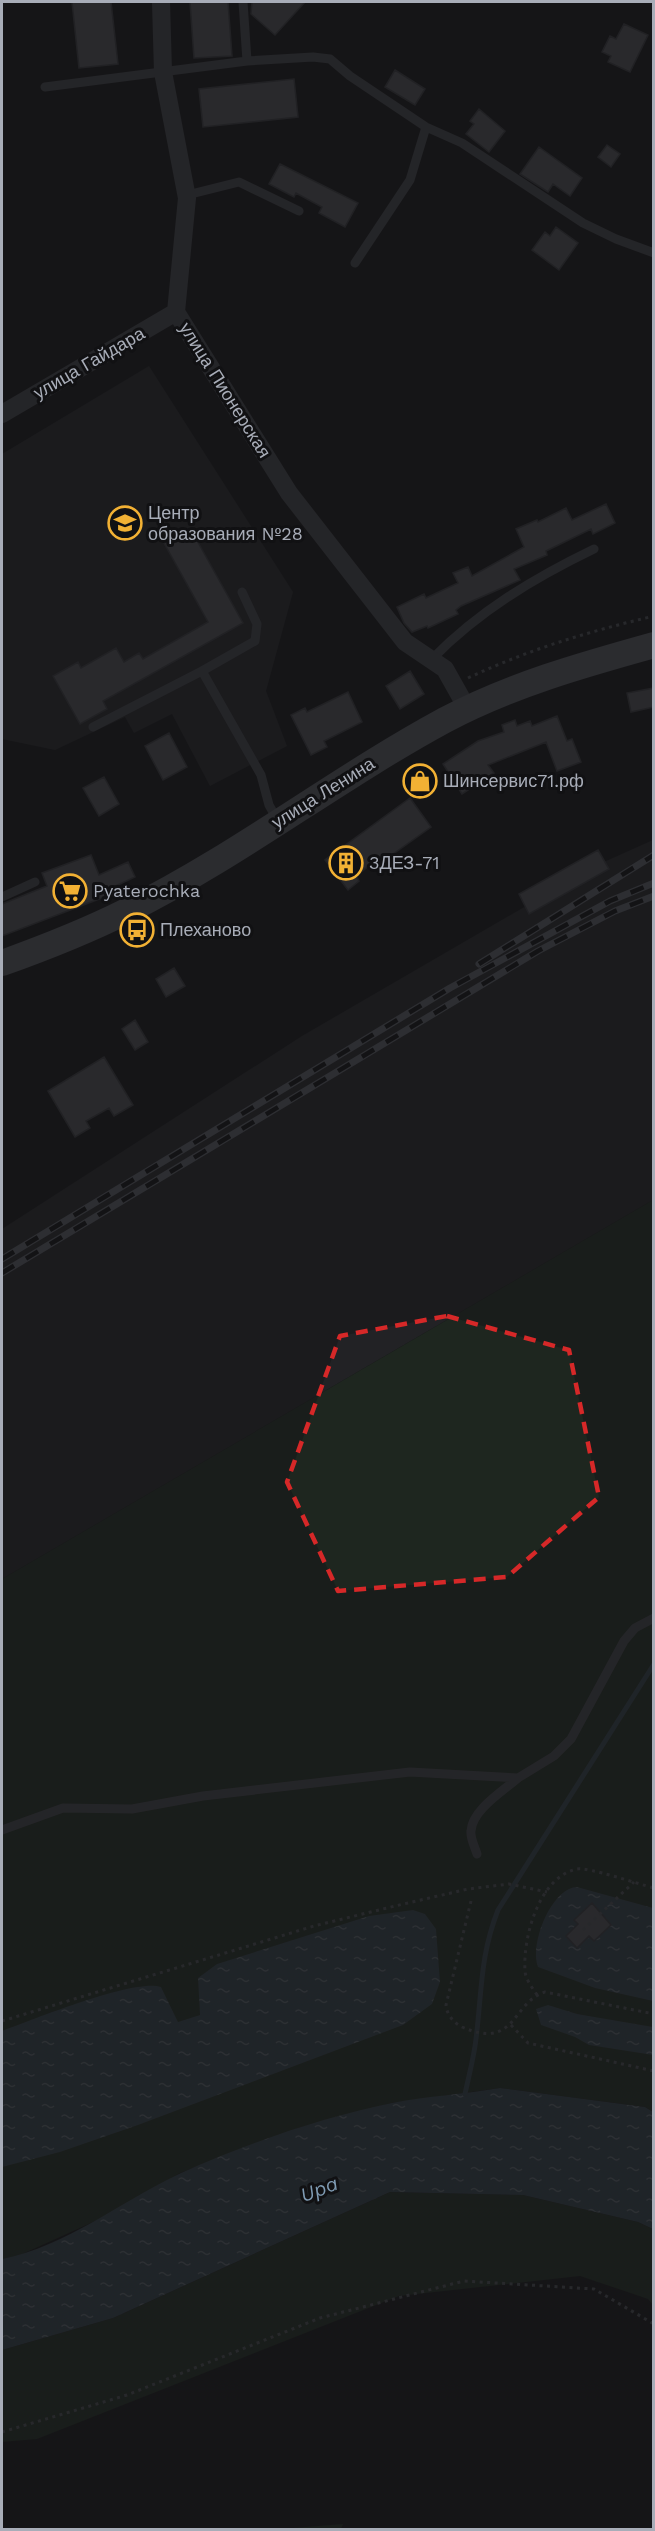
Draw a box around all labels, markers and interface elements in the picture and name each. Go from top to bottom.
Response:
street label: улица Пионерская [175,318,276,461]
street label: улица Гайдара [29,322,149,403]
place label: Центр образования №28 [148,502,303,544]
school or university icon: Центр образования №28 [107,505,143,541]
street label: улица Ленина [267,752,379,833]
shop icon: Шинсервис71.рф [402,763,438,799]
place label: Шинсервис71.рф [443,770,584,791]
building icon: 3ДЕЗ-71 [328,845,364,881]
place label: 3ДЕЗ-71 [369,852,439,873]
supermarket icon: Pyaterochka [52,873,88,909]
place label: Pyaterochka [93,880,200,901]
bus stop icon: Плеханово [119,912,155,948]
place label: Плеханово [160,919,251,940]
water label: Upa [297,2171,341,2207]

